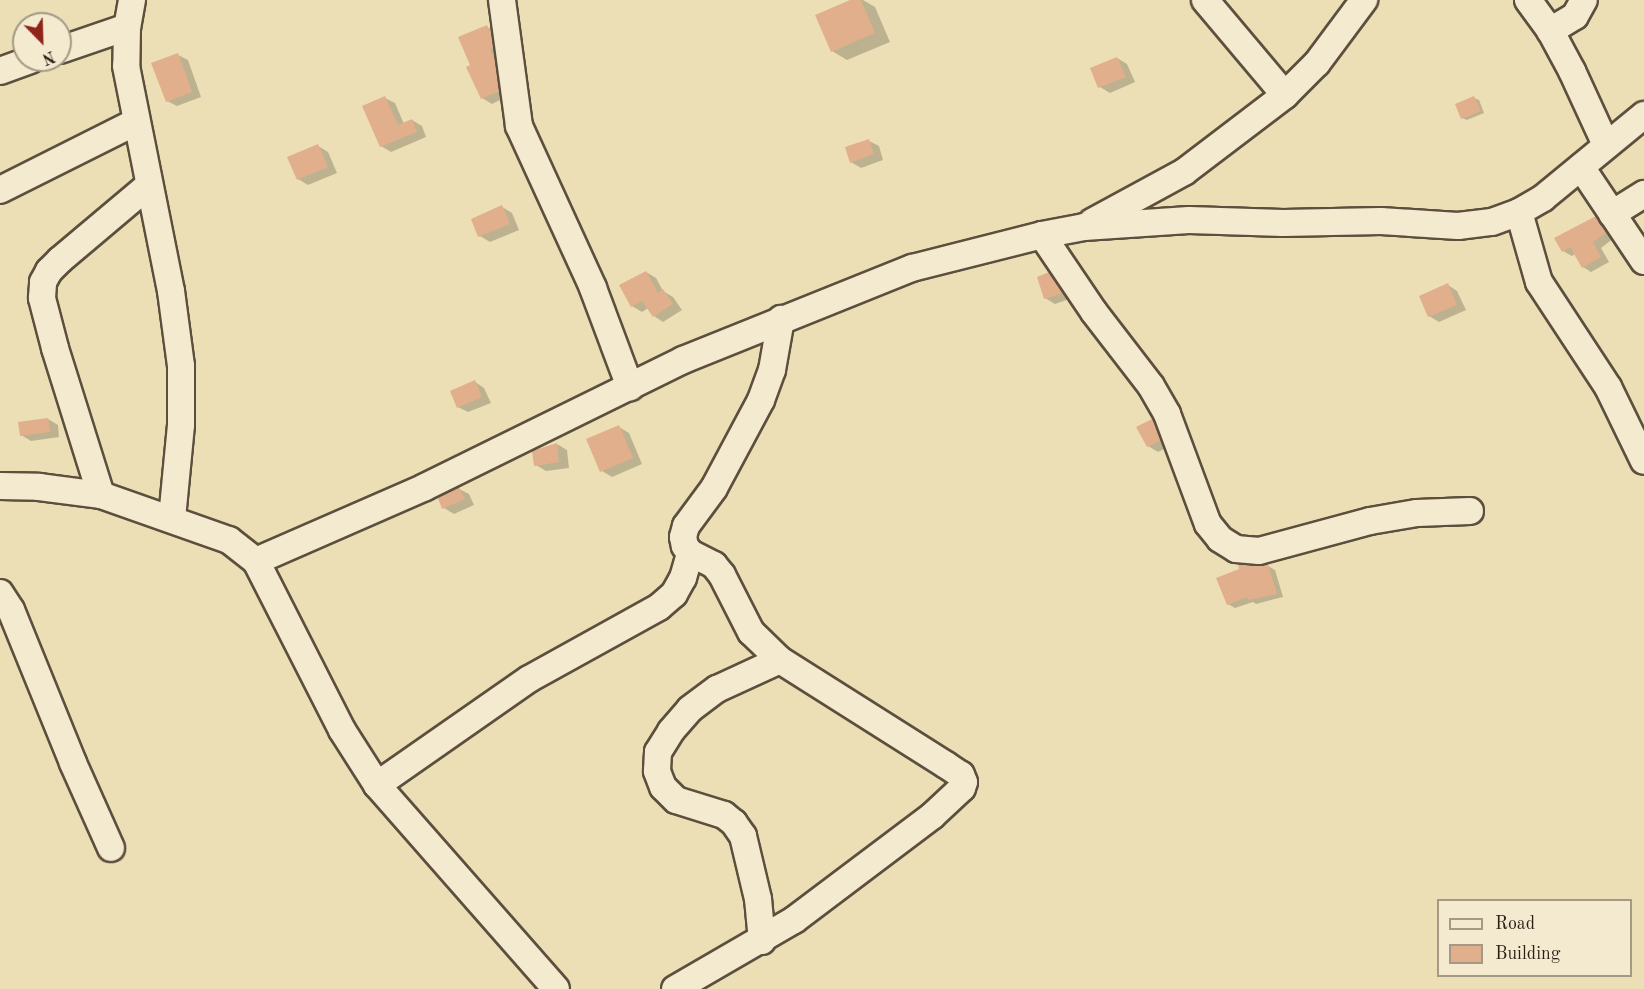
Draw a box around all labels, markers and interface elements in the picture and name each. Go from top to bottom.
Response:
north arrow [12,12,72,72]
text: N [40,47,57,66]
legend [1437,899,1632,977]
text: Road [1495,915,1535,933]
text: Building [1495,945,1560,963]

